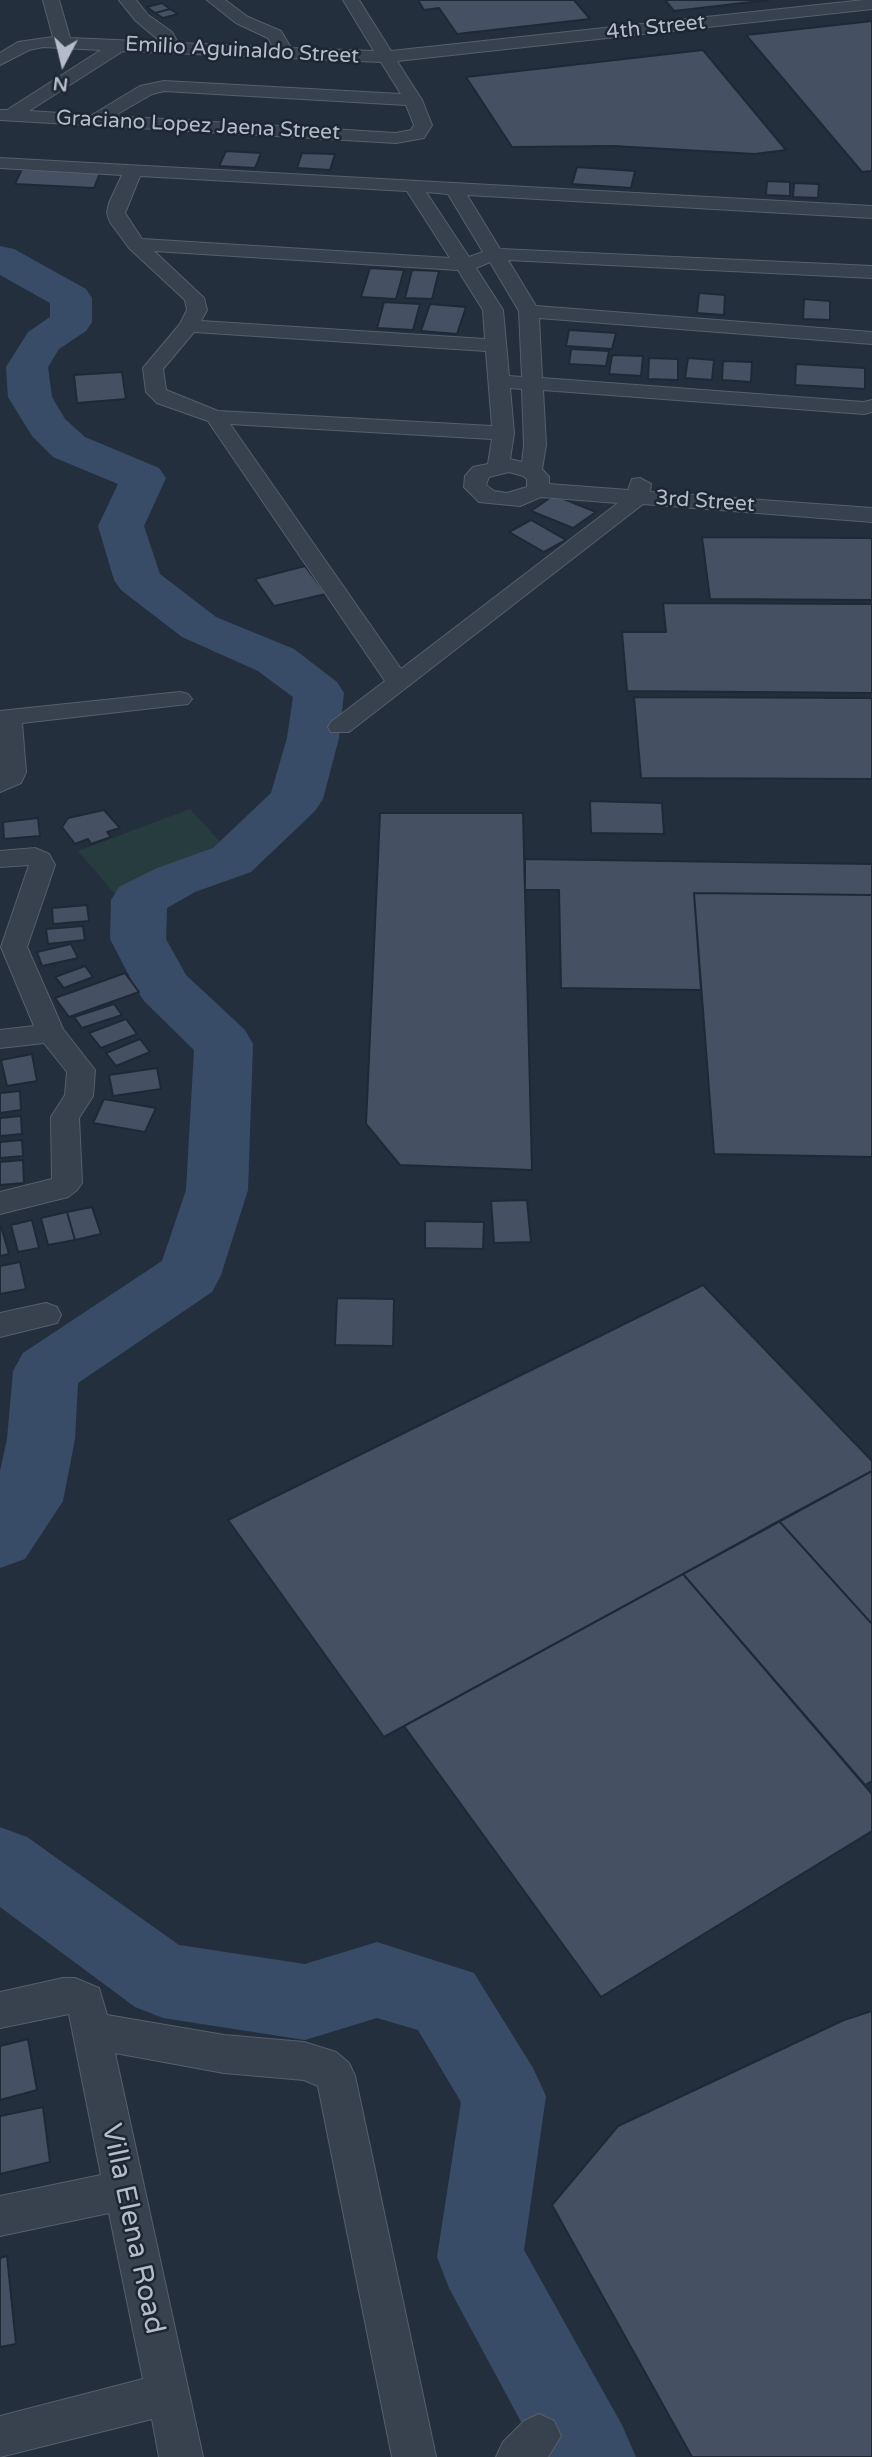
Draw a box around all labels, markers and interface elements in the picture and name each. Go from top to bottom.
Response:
street label: 4th Street [605,10,707,46]
north arrow [28,28,98,98]
street label: Emilio Aguinaldo Street [124,32,360,70]
text: N [52,72,69,96]
street label: Graciano Lopez Jaena Street [55,106,341,146]
street label: 3rd Street [654,486,756,518]
street label: Villa Elena Road [93,2121,171,2337]

